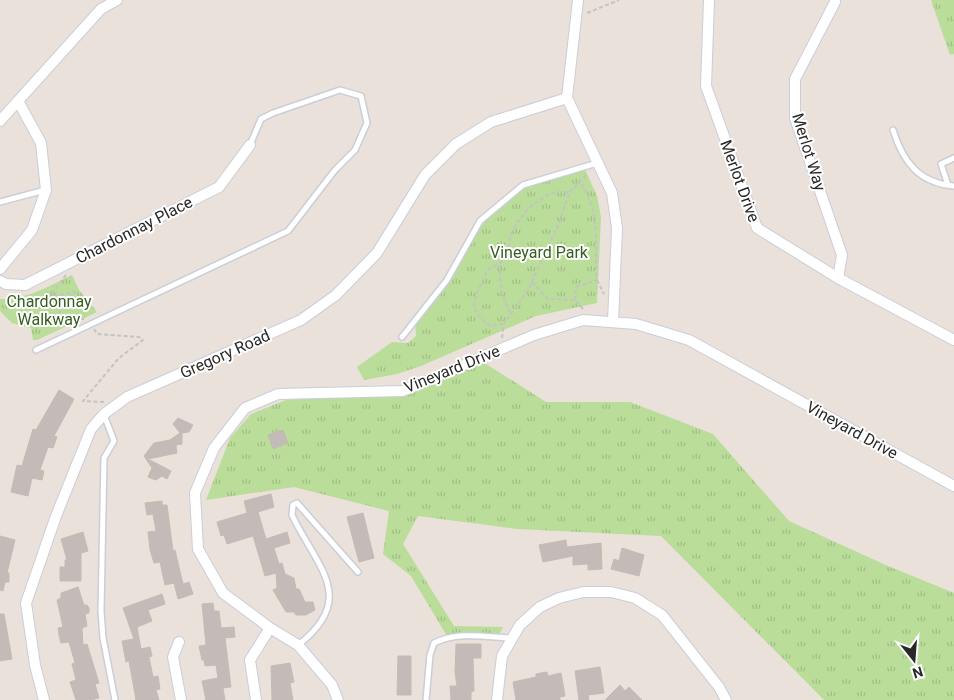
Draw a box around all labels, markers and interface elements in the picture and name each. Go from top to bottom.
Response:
street label: Merlot Way [788,111,830,194]
street label: Merlot Drive [716,137,764,225]
street label: Chardonnay Place [72,192,196,268]
park label: Vineyard Park [490,243,589,262]
park label: Chardonnay Walkway [6,292,92,329]
street label: Gregory Road [177,326,273,382]
street label: Vineyard Drive [401,341,503,397]
street label: Vineyard Drive [803,397,901,463]
north arrow [889,635,939,685]
text: N [911,663,925,682]

